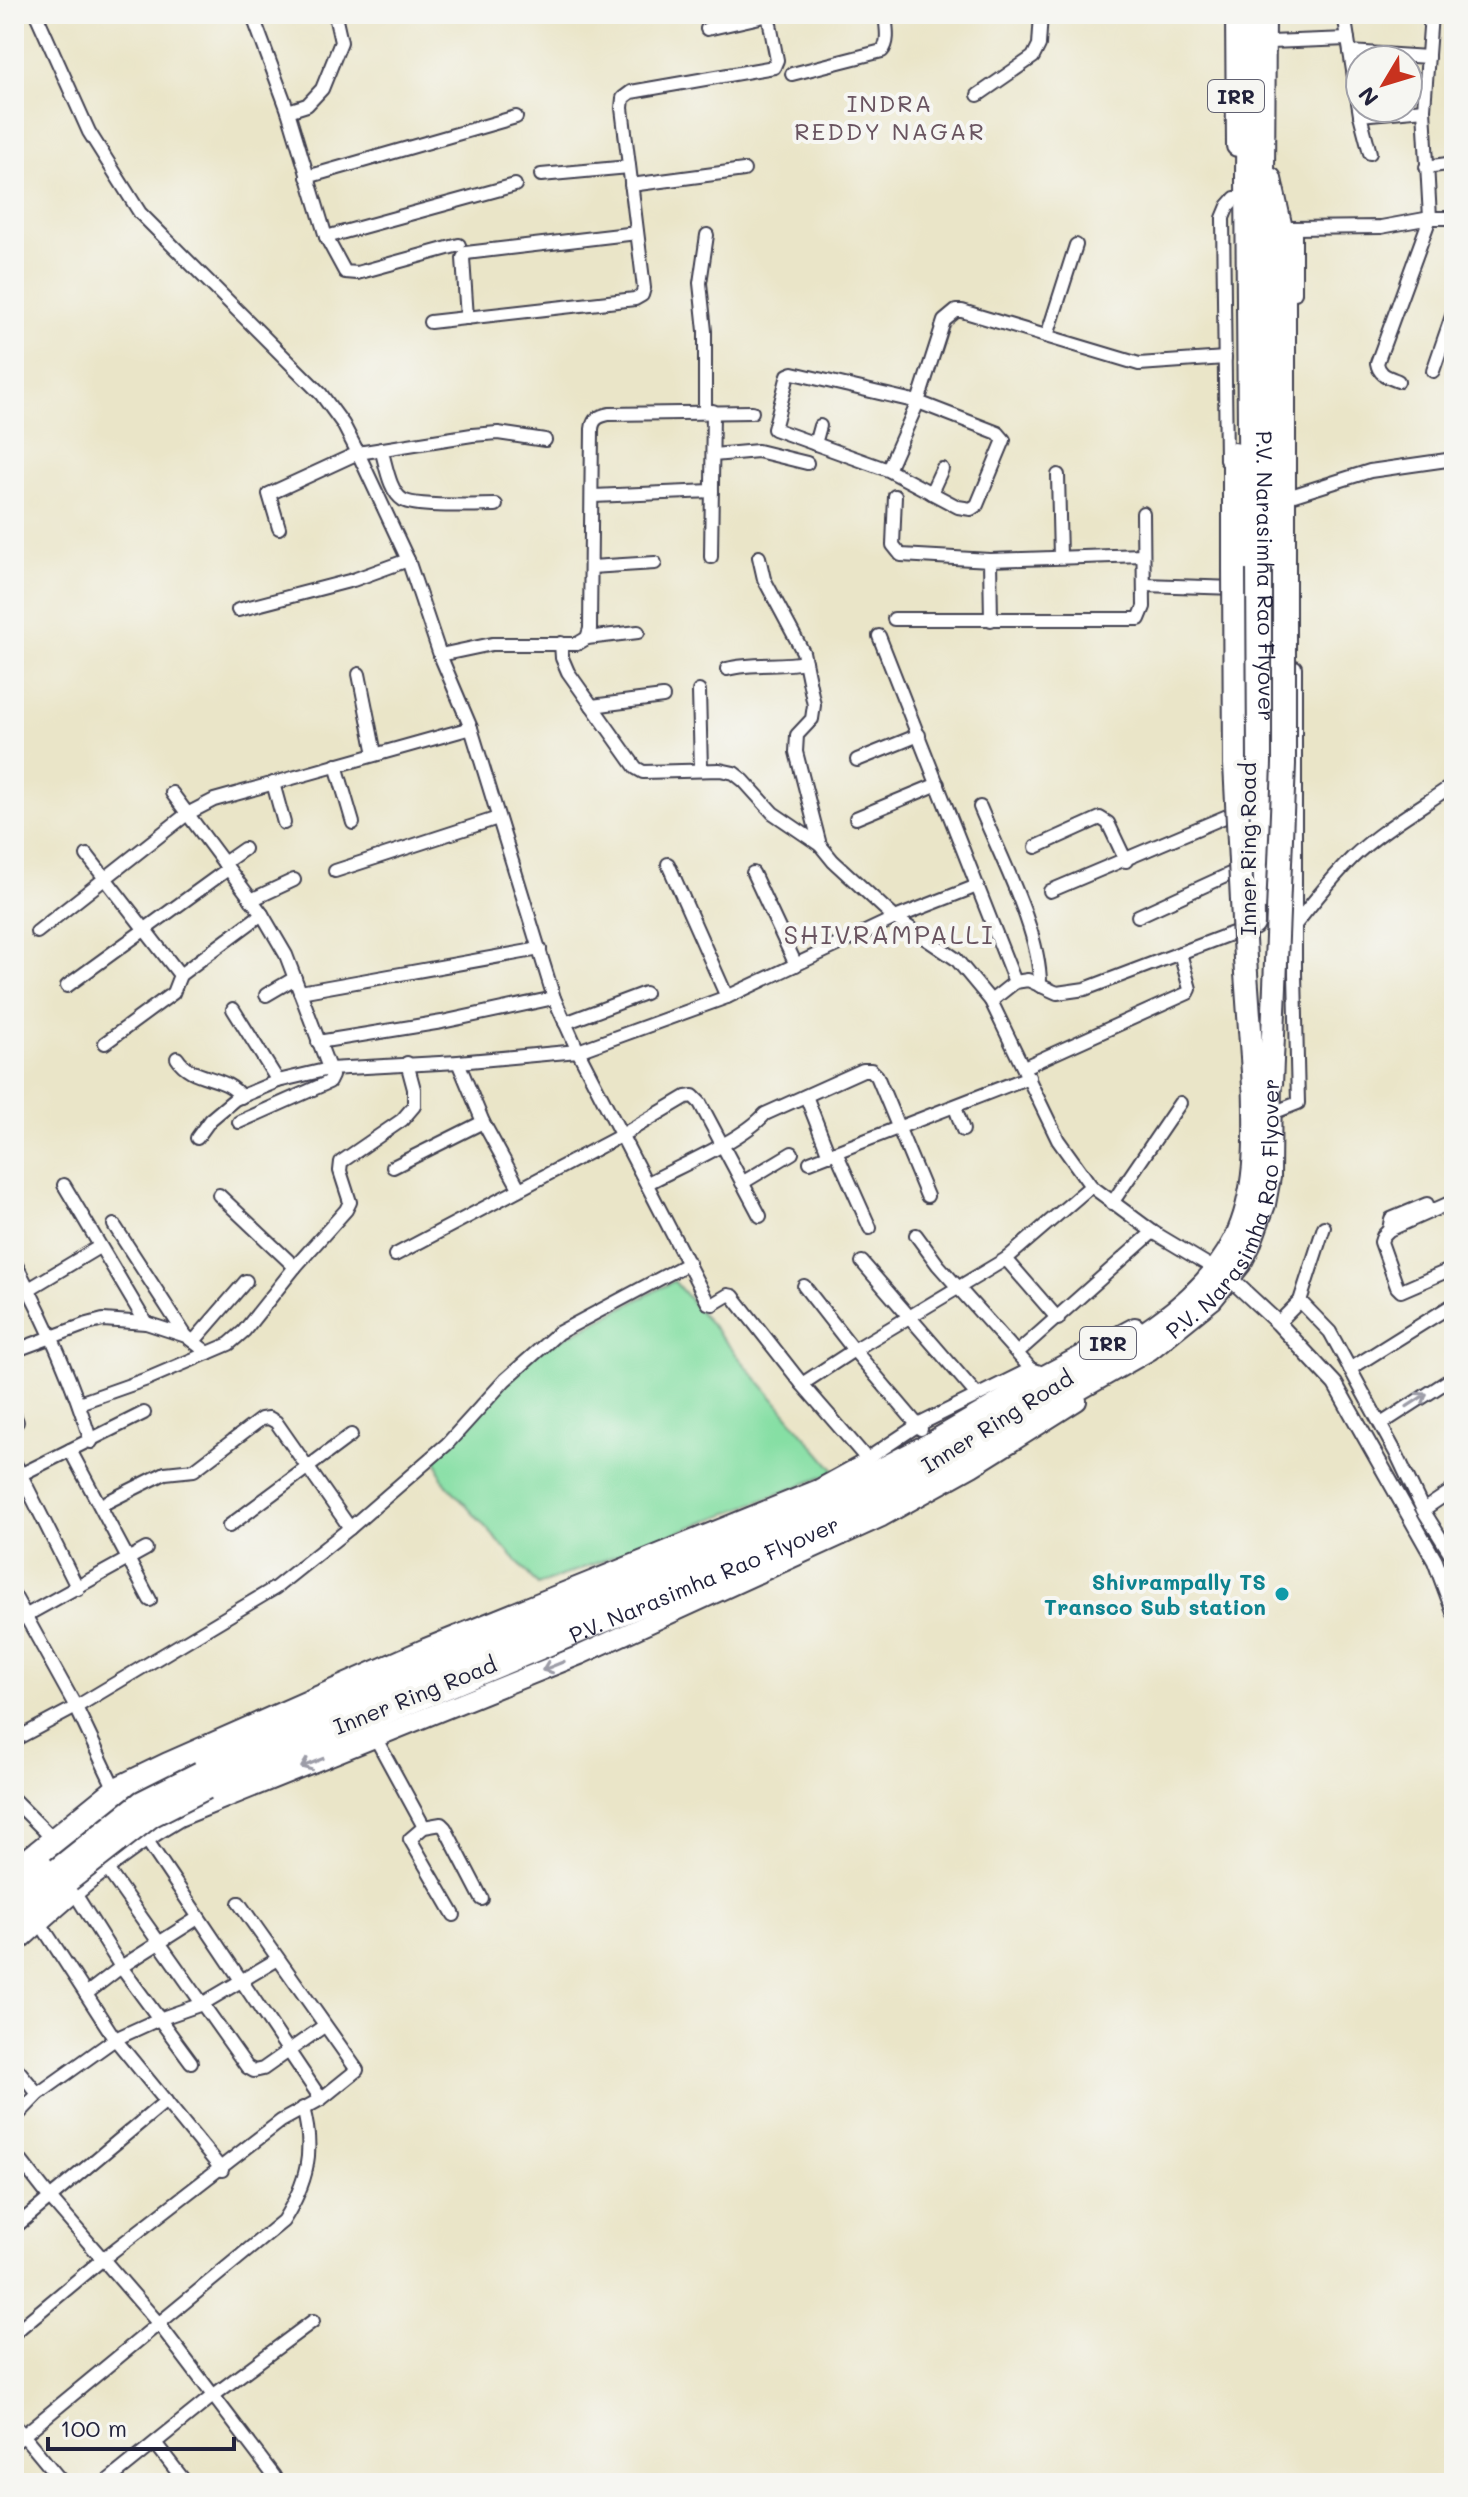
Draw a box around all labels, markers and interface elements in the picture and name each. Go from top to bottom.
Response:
north arrow [1344,44,1424,124]
road number: IRR [1208,80,1264,112]
text: N [1351,81,1384,112]
district label: INDRA REDDY NAGAR [794,87,986,146]
street label: P.V. Narasimha Rao Flyover [1251,431,1282,721]
street label: Inner Ring Road [1233,762,1262,936]
district label: SHIVRAMPALLI [783,917,995,951]
street label: P.V. Narasimha Rao Flyover [1159,1078,1284,1345]
road number: IRR [1080,1327,1136,1359]
street label: Inner Ring Road [916,1363,1078,1479]
one-way arrow [1405,1392,1428,1408]
street label: P.V. Narasimha Rao Flyover [564,1508,843,1649]
place label: Shivrampally TS Transco Sub station [1044,1567,1266,1621]
marker: Shivrampally TS Transco Sub station [1273,1585,1291,1603]
street label: Inner Ring Road [329,1649,501,1741]
one-way arrow [541,1659,566,1674]
one-way arrow [300,1757,325,1771]
scale bar [48,2401,234,2451]
text: 100 m [60,2412,127,2443]

